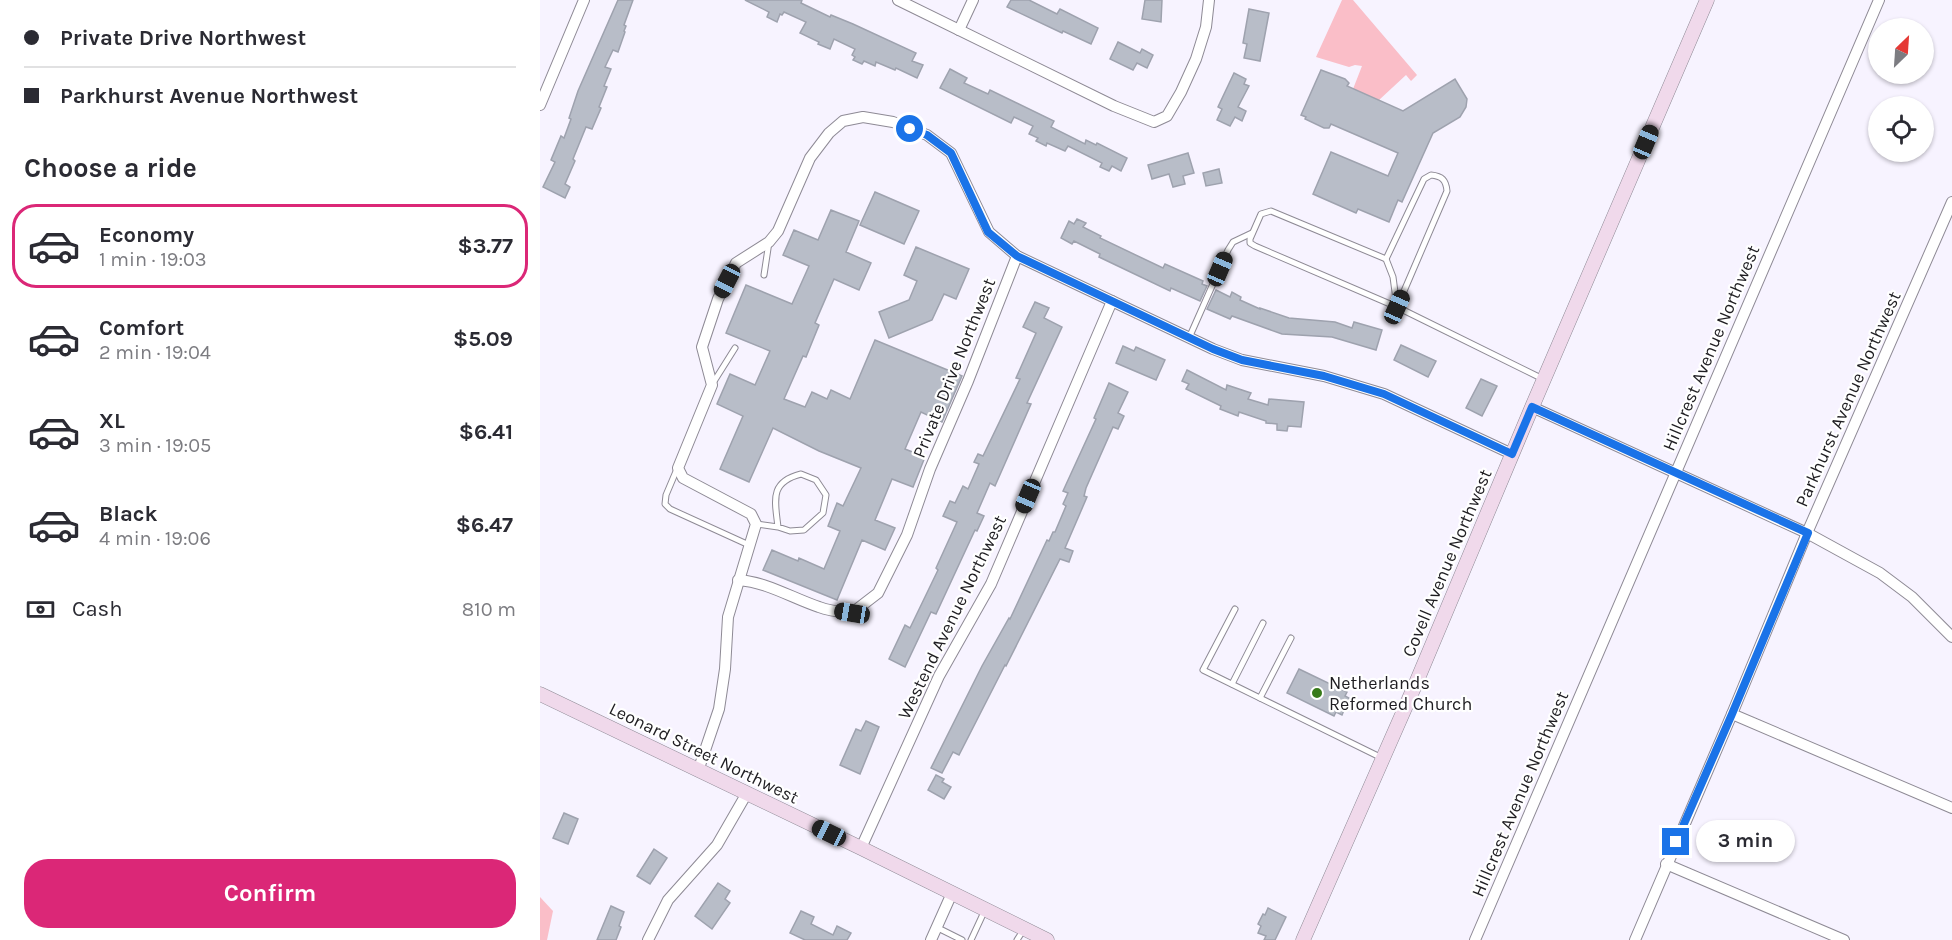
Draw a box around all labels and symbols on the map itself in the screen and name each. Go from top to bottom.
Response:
north arrow [1868,18,1934,84]
route start [896,115,923,142]
car [1631,122,1661,162]
street label: Hillcrest Avenue Northwest [1658,242,1764,454]
car [1205,249,1235,289]
car [711,261,743,301]
street label: Private Drive Northwest [908,275,1000,461]
car [1381,287,1413,327]
street label: Parkhurst Avenue Northwest [1790,288,1906,510]
street label: Covell Avenue Northwest [1397,466,1497,660]
car [1013,476,1043,516]
street label: Westend Avenue Northwest [893,511,1011,723]
car [833,601,871,625]
place label: Netherlands Reformed Church [1329,672,1472,715]
marker: Netherlands Reformed Church [1310,686,1324,700]
street label: Hillcrest Avenue Northwest [1467,688,1573,900]
street label: Leonard Street Northwest [606,697,803,809]
car [809,817,849,849]
callout: 3 min [1697,821,1796,863]
route end [1662,828,1689,855]

